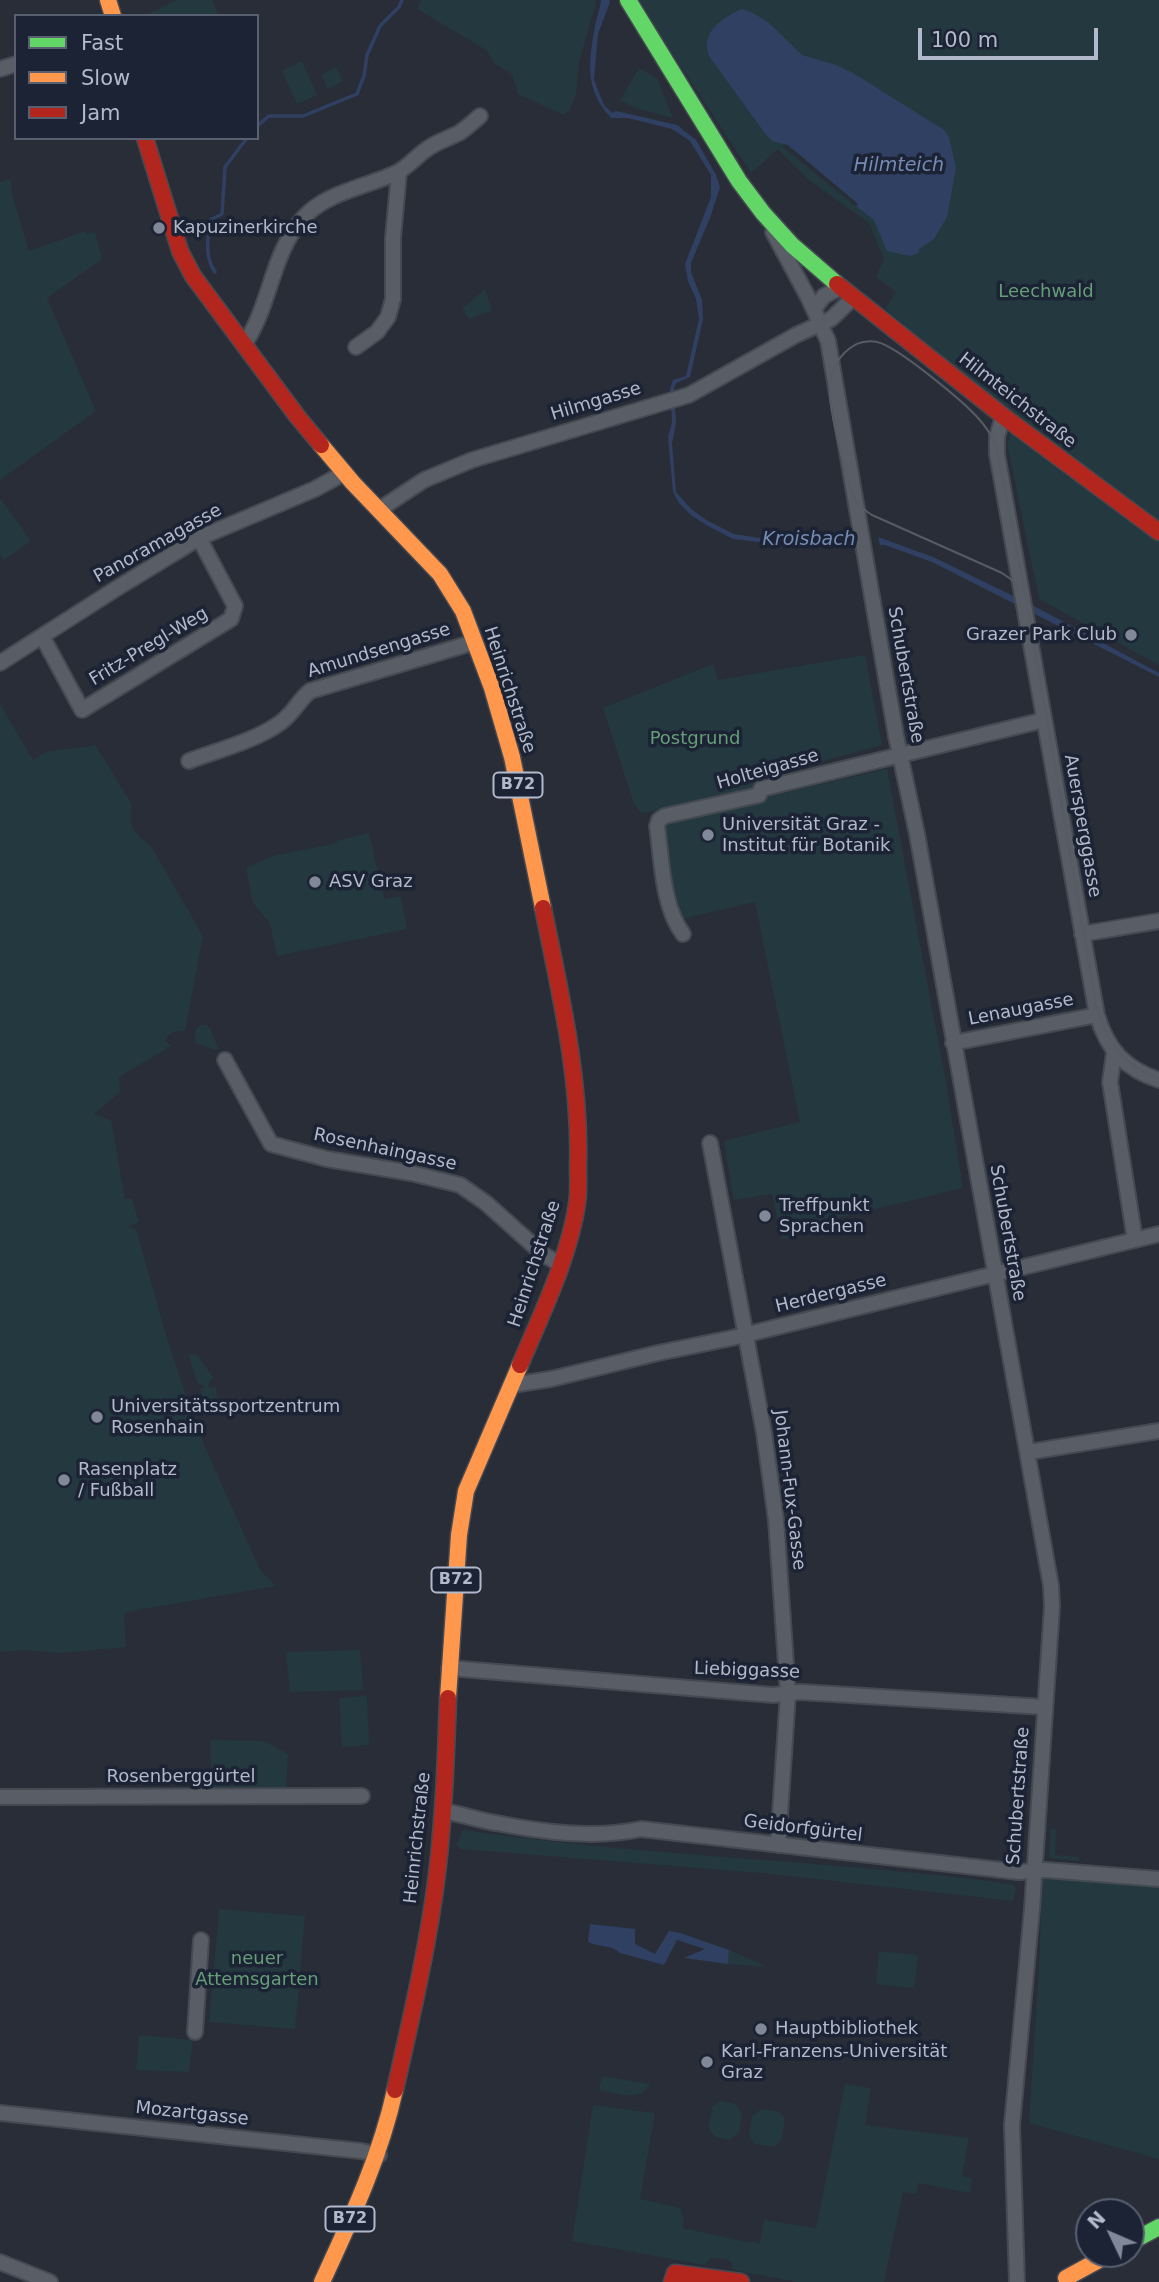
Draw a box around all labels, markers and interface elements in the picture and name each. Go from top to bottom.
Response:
legend [14,14,259,140]
scale bar [921,14,1101,58]
text: 100 m [931,28,998,52]
text: Fast [81,31,123,55]
text: Slow [81,66,130,90]
text: Jam [81,101,121,125]
water label: Hilmteich [854,155,944,177]
place label: Kapuzinerkirche [173,217,317,239]
marker: Kapuzinerkirche [151,220,167,236]
park label: Leechwald [998,281,1094,303]
street label: Hilmteichstraße [954,349,1080,453]
street label: Hilmgasse [548,378,644,426]
street label: Panoramagasse [90,500,226,588]
water label: Kroisbach [762,529,856,551]
street label: Fritz-Pregl-Weg [86,603,212,691]
street label: Schubertstraße [882,605,928,745]
street label: Amundsengasse [305,619,453,683]
street label: Heinrichstraße [478,624,540,756]
place label: Grazer Park Club [966,624,1117,646]
marker: Grazer Park Club [1123,627,1139,643]
park label: Postgrund [650,728,740,750]
street label: Holteigasse [715,745,821,795]
street label: Auersperggasse [1059,753,1105,899]
road number: B72 [494,772,542,798]
place label: Universität Graz - Institut für Botanik [722,814,891,856]
marker: Universität Graz - Institut für Botanik [700,827,716,843]
place label: ASV Graz [329,871,413,893]
marker: ASV Graz [307,874,323,890]
street label: Lenaugasse [966,989,1076,1031]
street label: Rosenhaingasse [311,1124,459,1176]
street label: Schubertstraße [984,1163,1030,1303]
place label: Treffpunkt Sprachen [779,1195,870,1238]
street label: Heinrichstraße [504,1198,566,1330]
marker: Treffpunkt Sprachen [757,1208,773,1224]
street label: Herdergasse [773,1270,889,1318]
place label: Universitätssportzentrum Rosenhain [111,1396,340,1438]
marker: Universitätssportzentrum Rosenhain [89,1409,105,1425]
street label: Johann-Fux-Gasse [768,1409,810,1571]
place label: Rasenplatz / Fußball [78,1459,177,1502]
marker: Rasenplatz / Fußball [56,1472,72,1488]
road number: B72 [432,1568,480,1592]
street label: Liebiggasse [694,1658,800,1684]
street label: Schubertstraße [1003,1726,1035,1866]
street label: Rosenberggürtel [107,1766,255,1788]
street label: Heinrichstraße [400,1771,436,1905]
street label: Geidorfgürtel [742,1811,864,1847]
park label: neuer Attemsgarten [195,1948,319,1990]
place label: Hauptbibliothek [775,2018,918,2040]
marker: Hauptbibliothek [753,2021,769,2037]
place label: Karl-Franzens-Universität Graz [721,2041,947,2084]
marker: Karl-Franzens-Universität Graz [699,2054,715,2070]
street label: Mozartgasse [134,2097,250,2131]
north arrow [1075,2198,1145,2268]
road number: B72 [326,2206,374,2232]
text: N [1083,2206,1110,2233]

